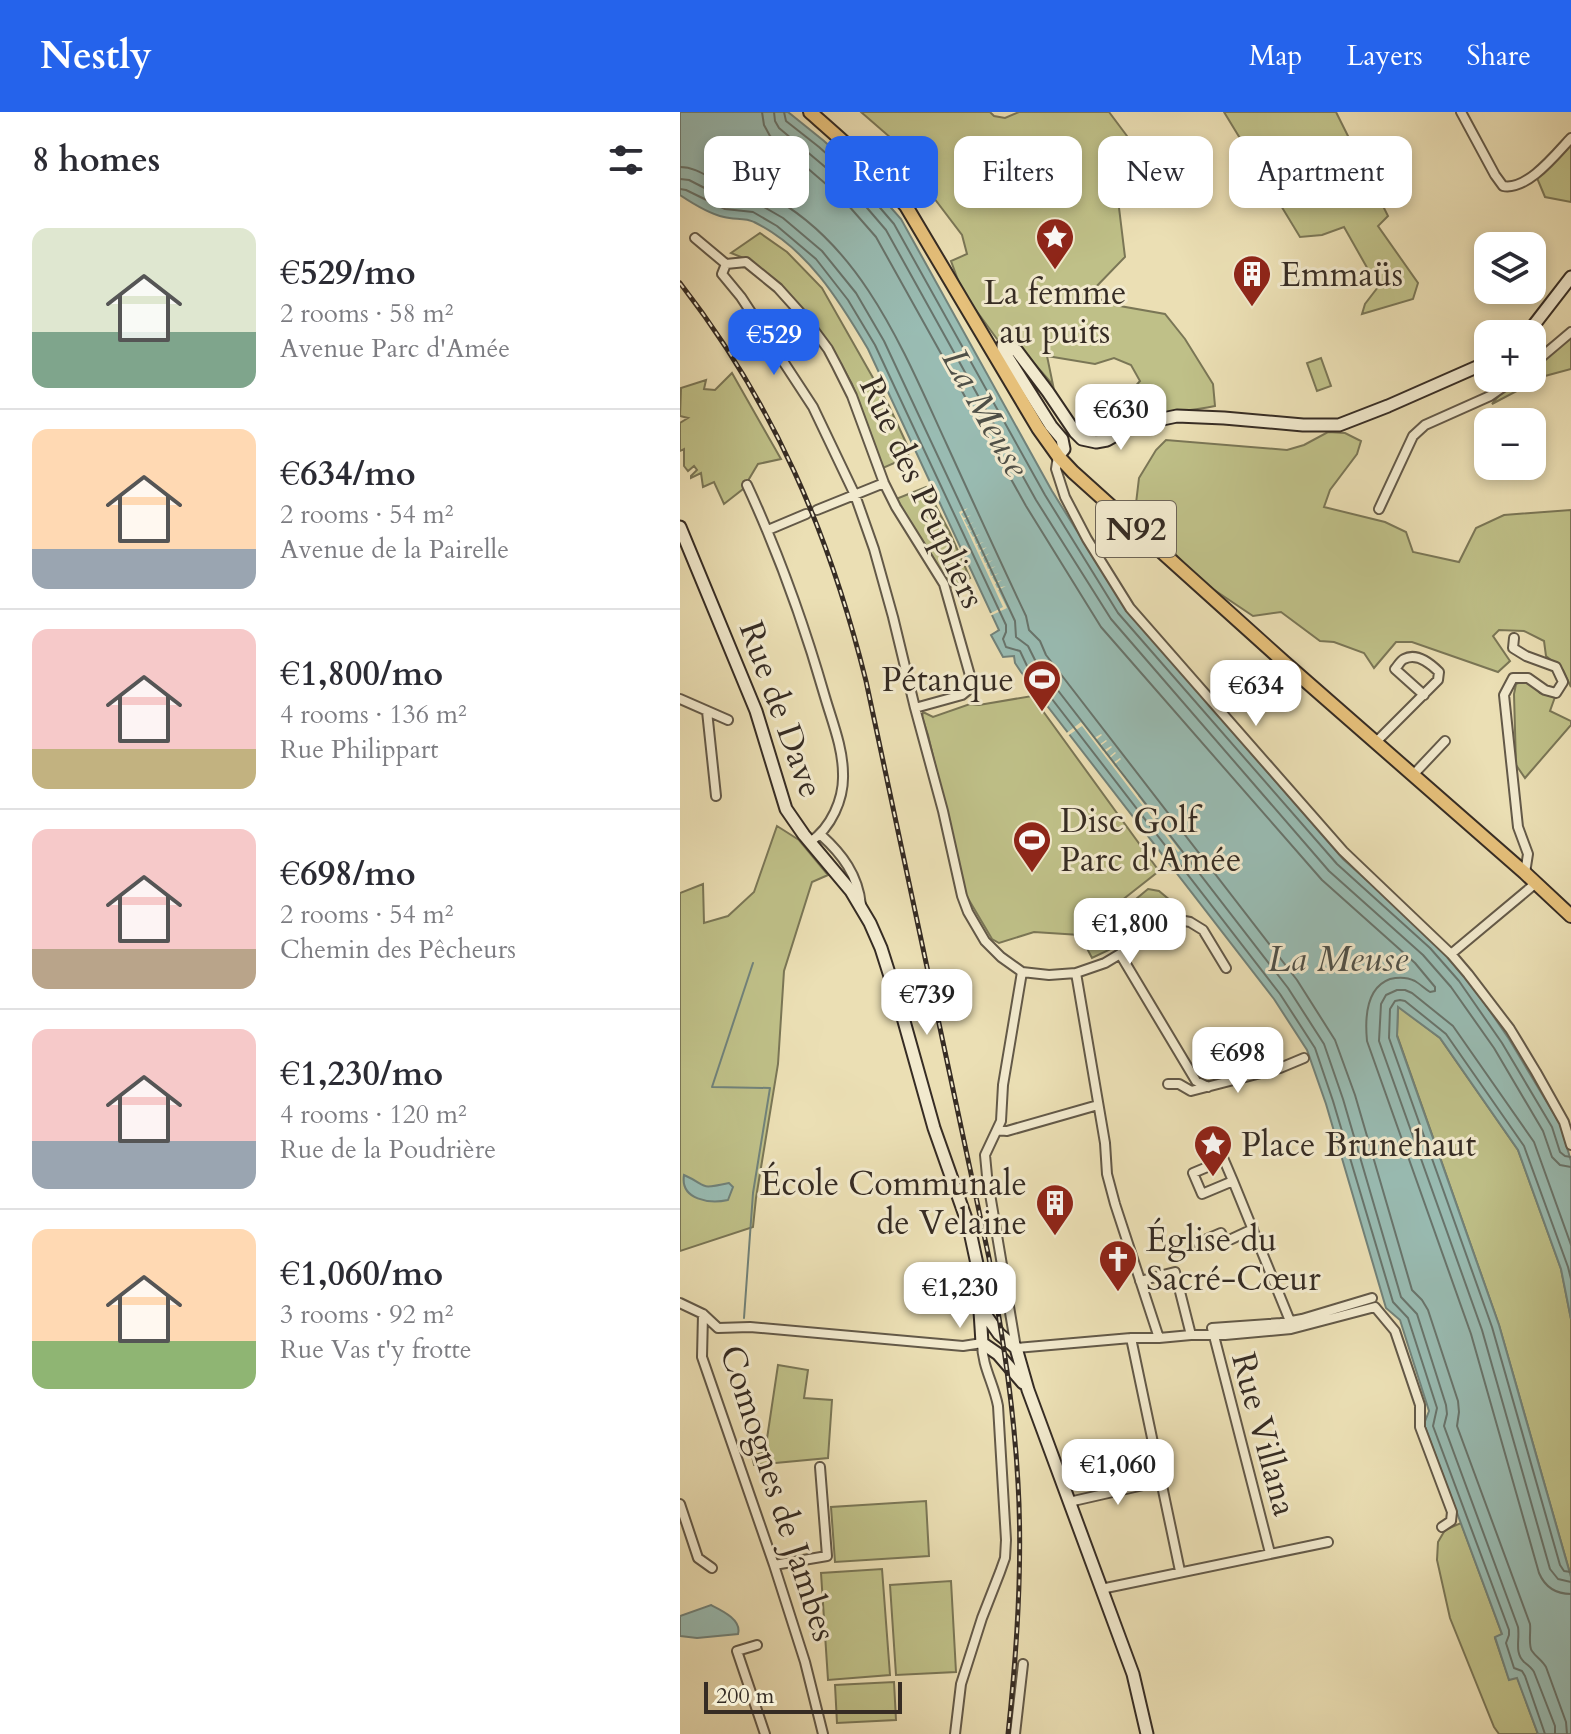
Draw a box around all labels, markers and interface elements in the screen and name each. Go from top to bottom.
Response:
text: Nestly [40,30,152,82]
text: Map [1249,37,1302,75]
text: Layers [1346,37,1423,75]
text: Share [1467,37,1531,75]
chip: Buy [704,136,809,208]
chip: Rent [825,136,938,208]
chip: Filters [954,136,1082,208]
chip: New [1098,136,1213,208]
chip: Apartment [1229,136,1412,208]
text: 8 homes [32,137,160,183]
icon: filters [604,138,648,182]
place icon: La femme au puits [1034,216,1076,271]
map controls [1474,232,1546,480]
button: layers [1474,232,1546,304]
text: €529/mo [280,250,416,296]
place label: Emmaüs [1280,252,1403,298]
building icon: Emmaüs [1231,253,1273,308]
icon: home [96,260,192,356]
place label: La femme au puits [983,270,1127,355]
text: 2 rooms · 58 m² [280,296,453,331]
pin: €529 [727,309,821,377]
text: €529 [746,317,802,352]
button: + [1474,320,1546,392]
text: Avenue Parc d'Amée [280,331,510,366]
water label: La Meuse [930,339,1042,487]
street label: Rue des Peupliers [848,369,996,616]
pin: €630 [1074,384,1168,452]
text: €630 [1093,392,1149,427]
button: − [1474,408,1546,480]
text: €634/mo [280,451,416,497]
icon: home [96,461,192,557]
text: 2 rooms · 54 m² [280,497,453,532]
road number: N92 [1096,501,1176,557]
text: Avenue de la Pairelle [280,532,509,567]
street label: Rue de Dave [728,615,834,804]
text: €1,800/mo [280,651,443,697]
place label: Pétanque [881,657,1014,703]
sports icon: Pétanque [1021,658,1063,713]
pin: €634 [1209,660,1303,728]
icon: home [96,661,192,757]
text: €634 [1228,668,1284,703]
text: 4 rooms · 136 m² [280,697,467,732]
text: Rue Philippart [280,732,439,767]
place label: Disc Golf Parc d'Amée [1060,798,1241,883]
sports icon: Disc Golf Parc d'Amée [1011,819,1053,874]
text: €698/mo [280,851,416,897]
icon: home [96,861,192,957]
text: 2 rooms · 54 m² [280,897,453,932]
pin: €1,800 [1065,898,1195,966]
text: €1,800 [1092,906,1168,941]
text: Chemin des Pêcheurs [280,932,516,967]
water label: La Meuse [1268,935,1409,984]
pin: €739 [880,969,974,1037]
text: €739 [899,977,955,1012]
pin: €698 [1191,1027,1285,1095]
text: €698 [1210,1035,1266,1070]
text: €1,230/mo [280,1051,443,1097]
icon: home [96,1061,192,1157]
text: 4 rooms · 120 m² [280,1097,467,1132]
place label: Place Brunehaut [1241,1122,1476,1168]
place icon: Place Brunehaut [1192,1123,1234,1178]
text: Rue de la Poudrière [280,1132,496,1167]
place label: École Communale de Velaine [760,1161,1027,1246]
building icon: École Communale de Velaine [1034,1182,1076,1237]
place label: Église du Sacré-Cœur [1146,1217,1321,1302]
church icon: Église du Sacré-Cœur [1097,1238,1139,1293]
text: €1,060/mo [280,1251,443,1297]
icon: home [96,1261,192,1357]
pin: €1,230 [895,1262,1025,1330]
text: €1,230 [922,1270,998,1305]
text: 3 rooms · 92 m² [280,1297,453,1332]
text: Rue Vas t'y frotte [280,1332,472,1367]
street label: Comognes de Jambes [709,1339,848,1647]
street label: Rue Villana [1220,1347,1308,1521]
pin: €1,060 [1053,1439,1183,1507]
text: €1,060 [1080,1447,1156,1482]
scale bar [704,1678,902,1714]
text: 200 m [716,1681,774,1711]

